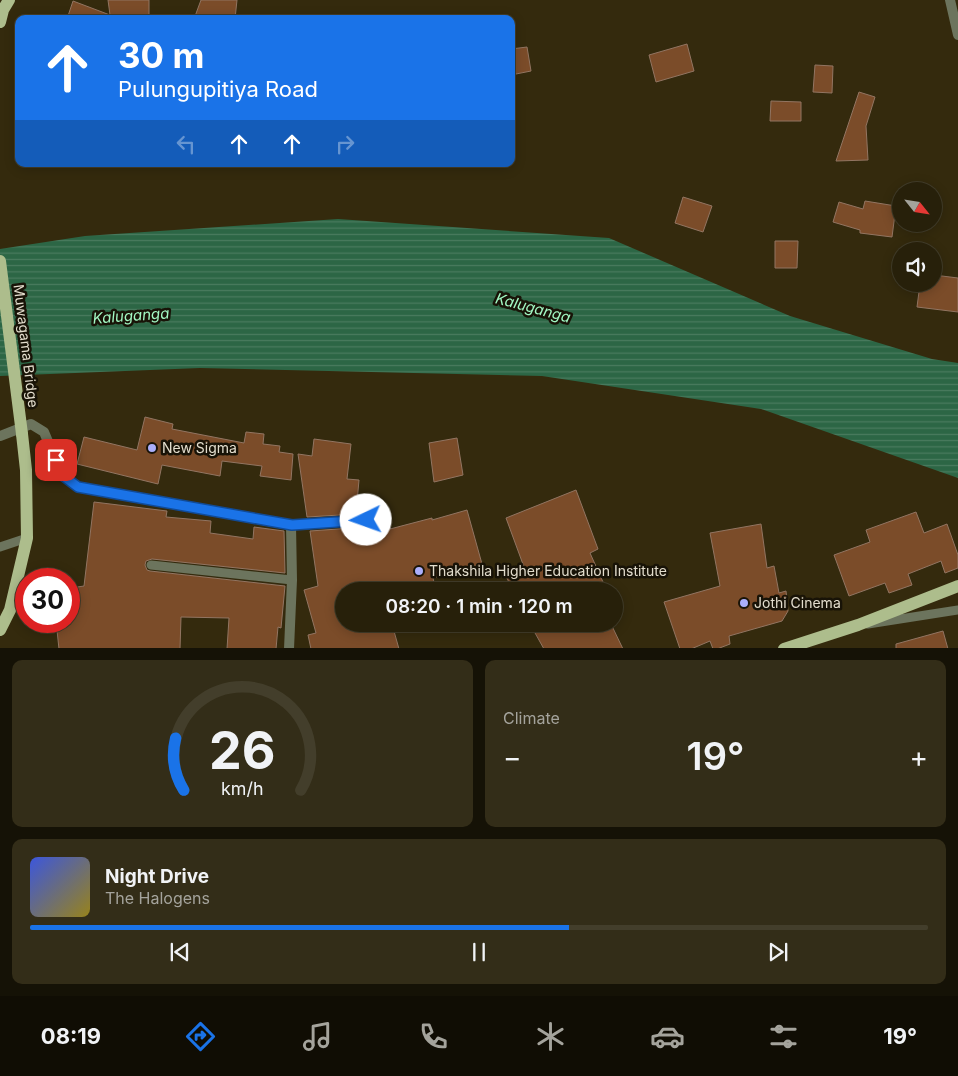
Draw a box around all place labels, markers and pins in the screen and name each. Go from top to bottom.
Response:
pin [35,439,77,481]
place label: New Sigma [162,439,237,456]
marker: New Sigma [146,442,158,454]
place label: Thakshila Higher Education Institute [429,562,667,579]
marker: Thakshila Higher Education Institute [413,565,425,577]
place label: Jothi Cinema [754,594,841,611]
marker: Jothi Cinema [738,597,750,609]

